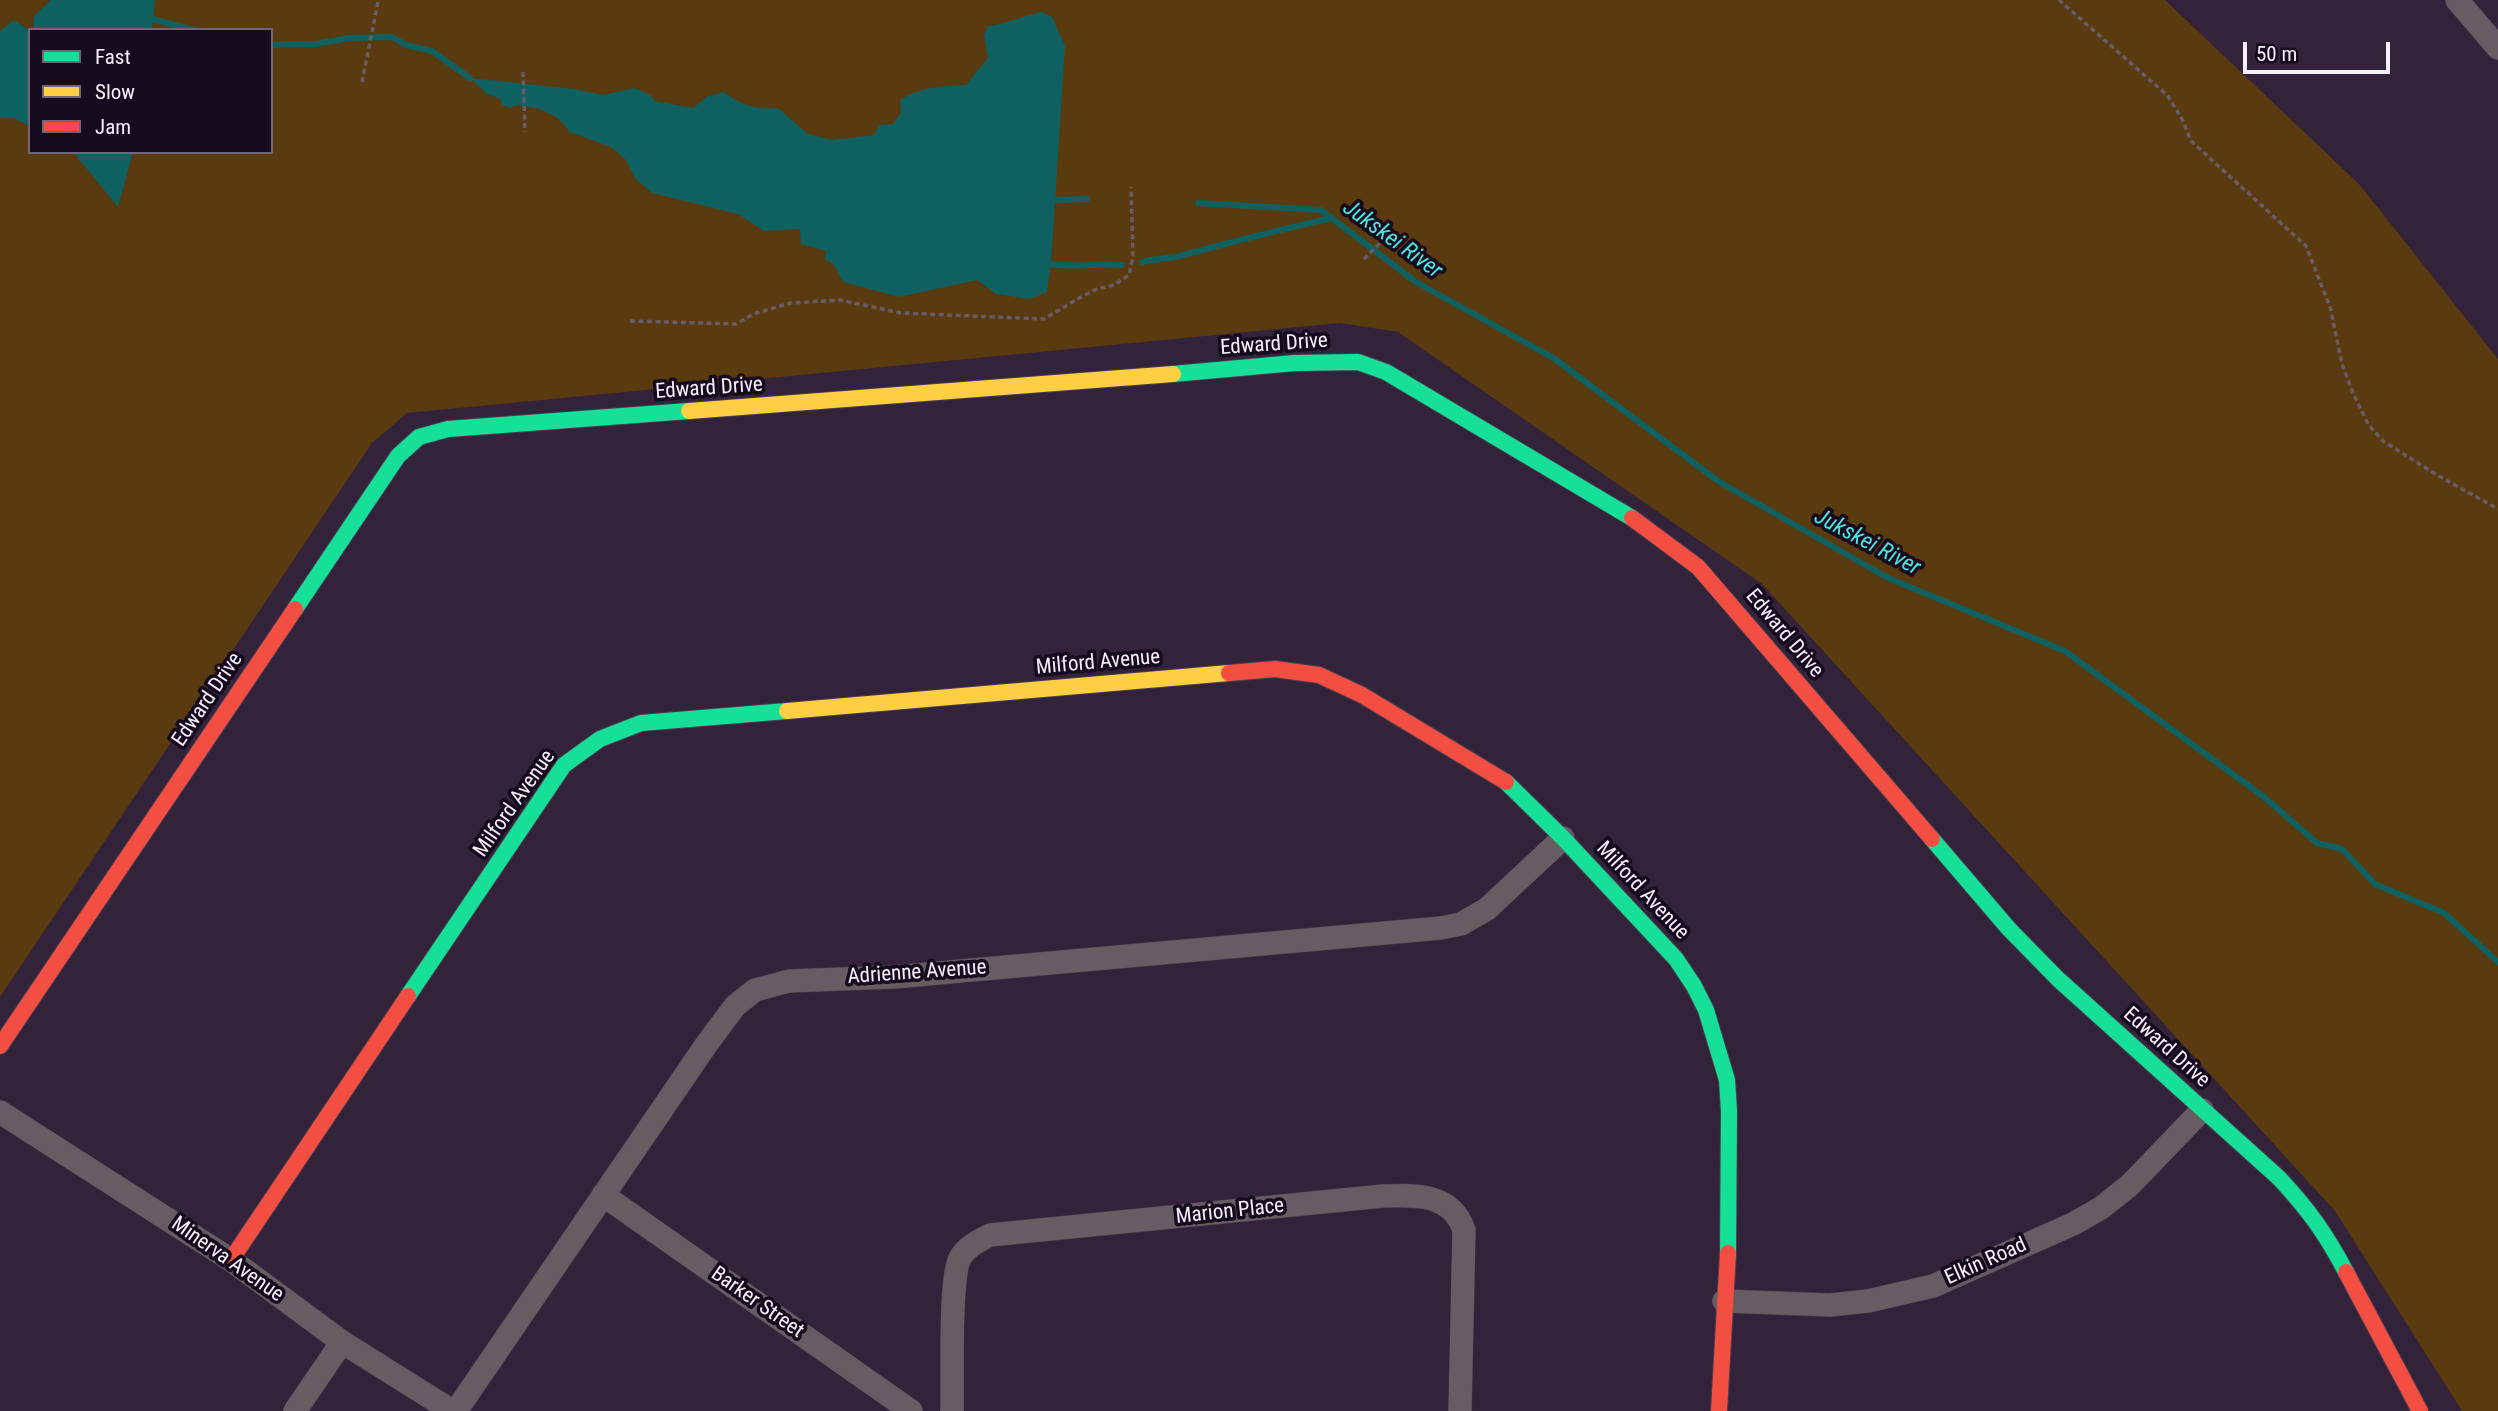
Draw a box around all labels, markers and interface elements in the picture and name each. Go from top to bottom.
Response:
legend [28,28,273,154]
scale bar [2246,28,2393,72]
text: 50 m [2256,42,2297,66]
text: Fast [95,45,131,69]
text: Slow [95,80,135,104]
text: Jam [95,115,131,139]
water label: Jukskei River [1337,195,1447,285]
street label: Edward Drive [1219,329,1329,361]
street label: Edward Drive [654,373,764,405]
water label: Jukskei River [1809,504,1925,582]
street label: Edward Drive [1740,585,1828,683]
street label: Milford Avenue [1035,645,1161,681]
street label: Edward Drive [167,648,249,752]
street label: Milford Avenue [469,746,561,862]
street label: Milford Avenue [1590,837,1694,945]
street label: Adrienne Avenue [847,956,987,990]
street label: Edward Drive [2118,1003,2214,1093]
street label: Marion Place [1175,1194,1285,1230]
street label: Minerva Avenue [166,1212,288,1308]
street label: Elkin Road [1941,1233,2031,1291]
street label: Barker Street [706,1262,808,1344]

